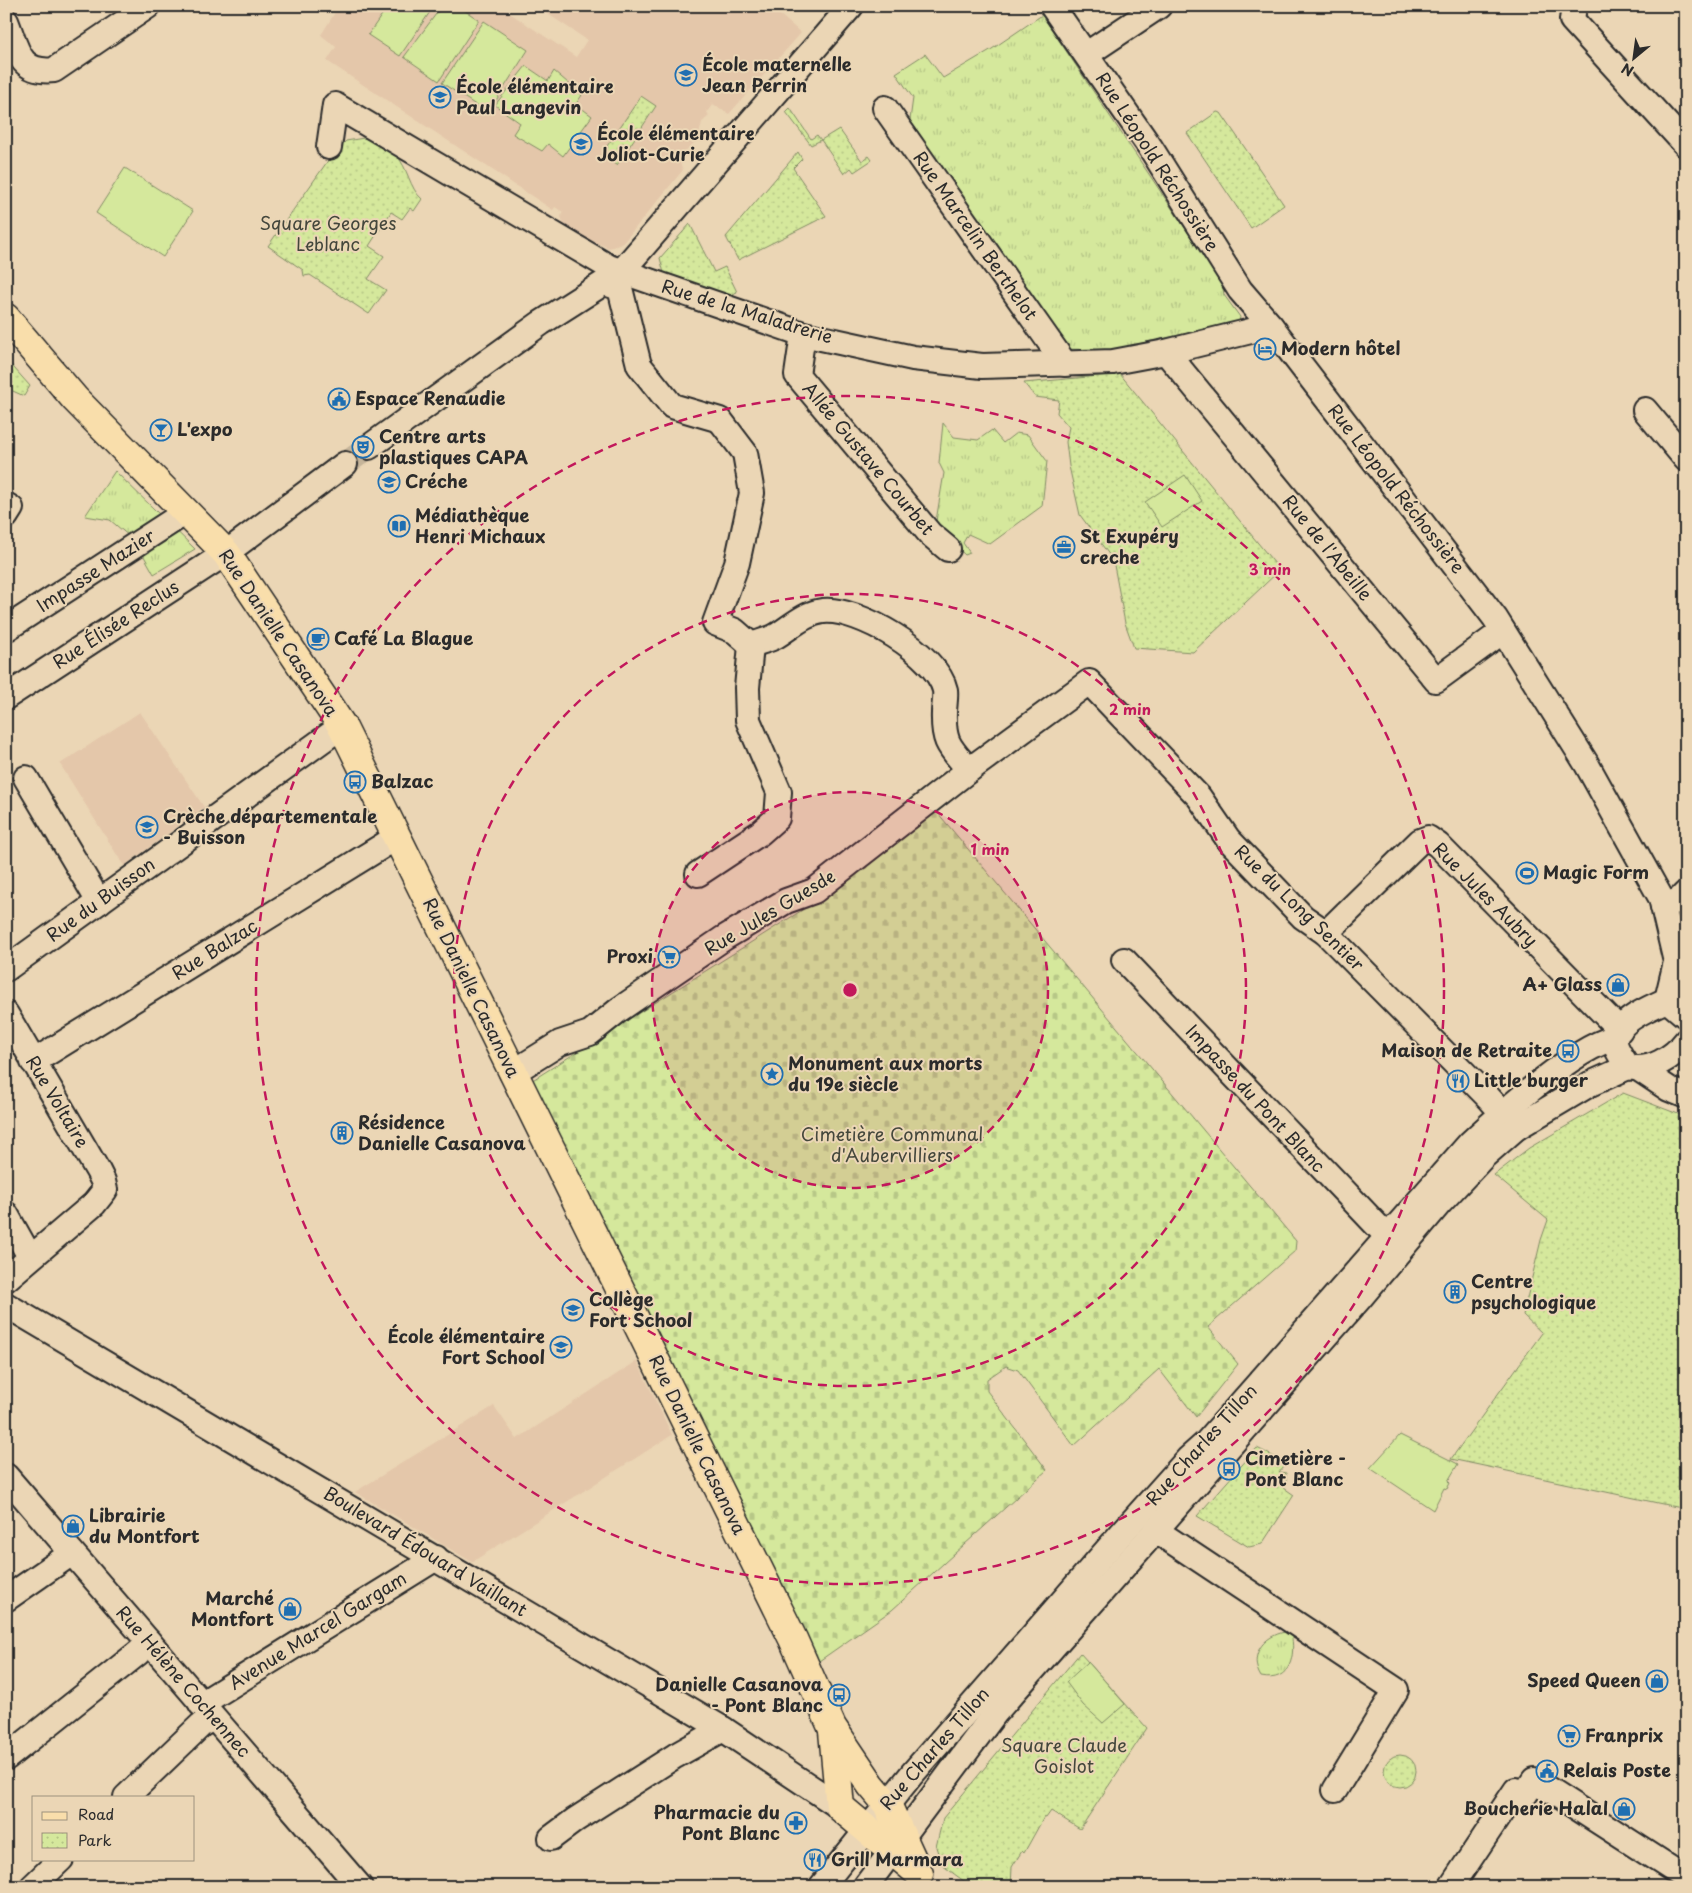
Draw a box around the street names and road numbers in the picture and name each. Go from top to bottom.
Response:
street label: Rue Léopold Réchossière [1090,66,1227,256]
street label: Rue Marcelin Berthelot [908,145,1045,325]
street label: Rue de la Maladrerie [658,272,836,349]
street label: Allée Gustave Courbet [797,376,941,540]
street label: Rue Léopold Réchossière [1322,397,1472,579]
street label: Rue de l'Abeille [1277,488,1380,606]
street label: Impasse Mazier [31,521,160,618]
street label: Rue Danielle Casanova [213,543,346,721]
street label: Rue Élisée Reclus [47,573,184,675]
street label: Rue Jules Aubry [1427,835,1545,953]
street label: Rue du Long Sentier [1229,838,1372,977]
street label: Rue du Buisson [40,850,160,947]
street label: Rue Jules Guesde [699,862,840,961]
street label: Rue Danielle Casanova [417,893,528,1082]
street label: Rue Balzac [166,912,262,986]
street label: Impasse du Pont Blanc [1180,1018,1332,1178]
street label: Rue Voltaire [20,1050,97,1153]
street label: Rue Danielle Casanova [643,1350,754,1539]
street label: Rue Charles Tillon [1139,1377,1263,1511]
street label: Boulevard Édouard Vaillant [319,1479,533,1622]
street label: Avenue Marcel Gargam [223,1564,411,1696]
street label: Rue Hélène Cochennec [111,1599,258,1763]
street label: Rue Charles Tillon [873,1681,995,1815]

